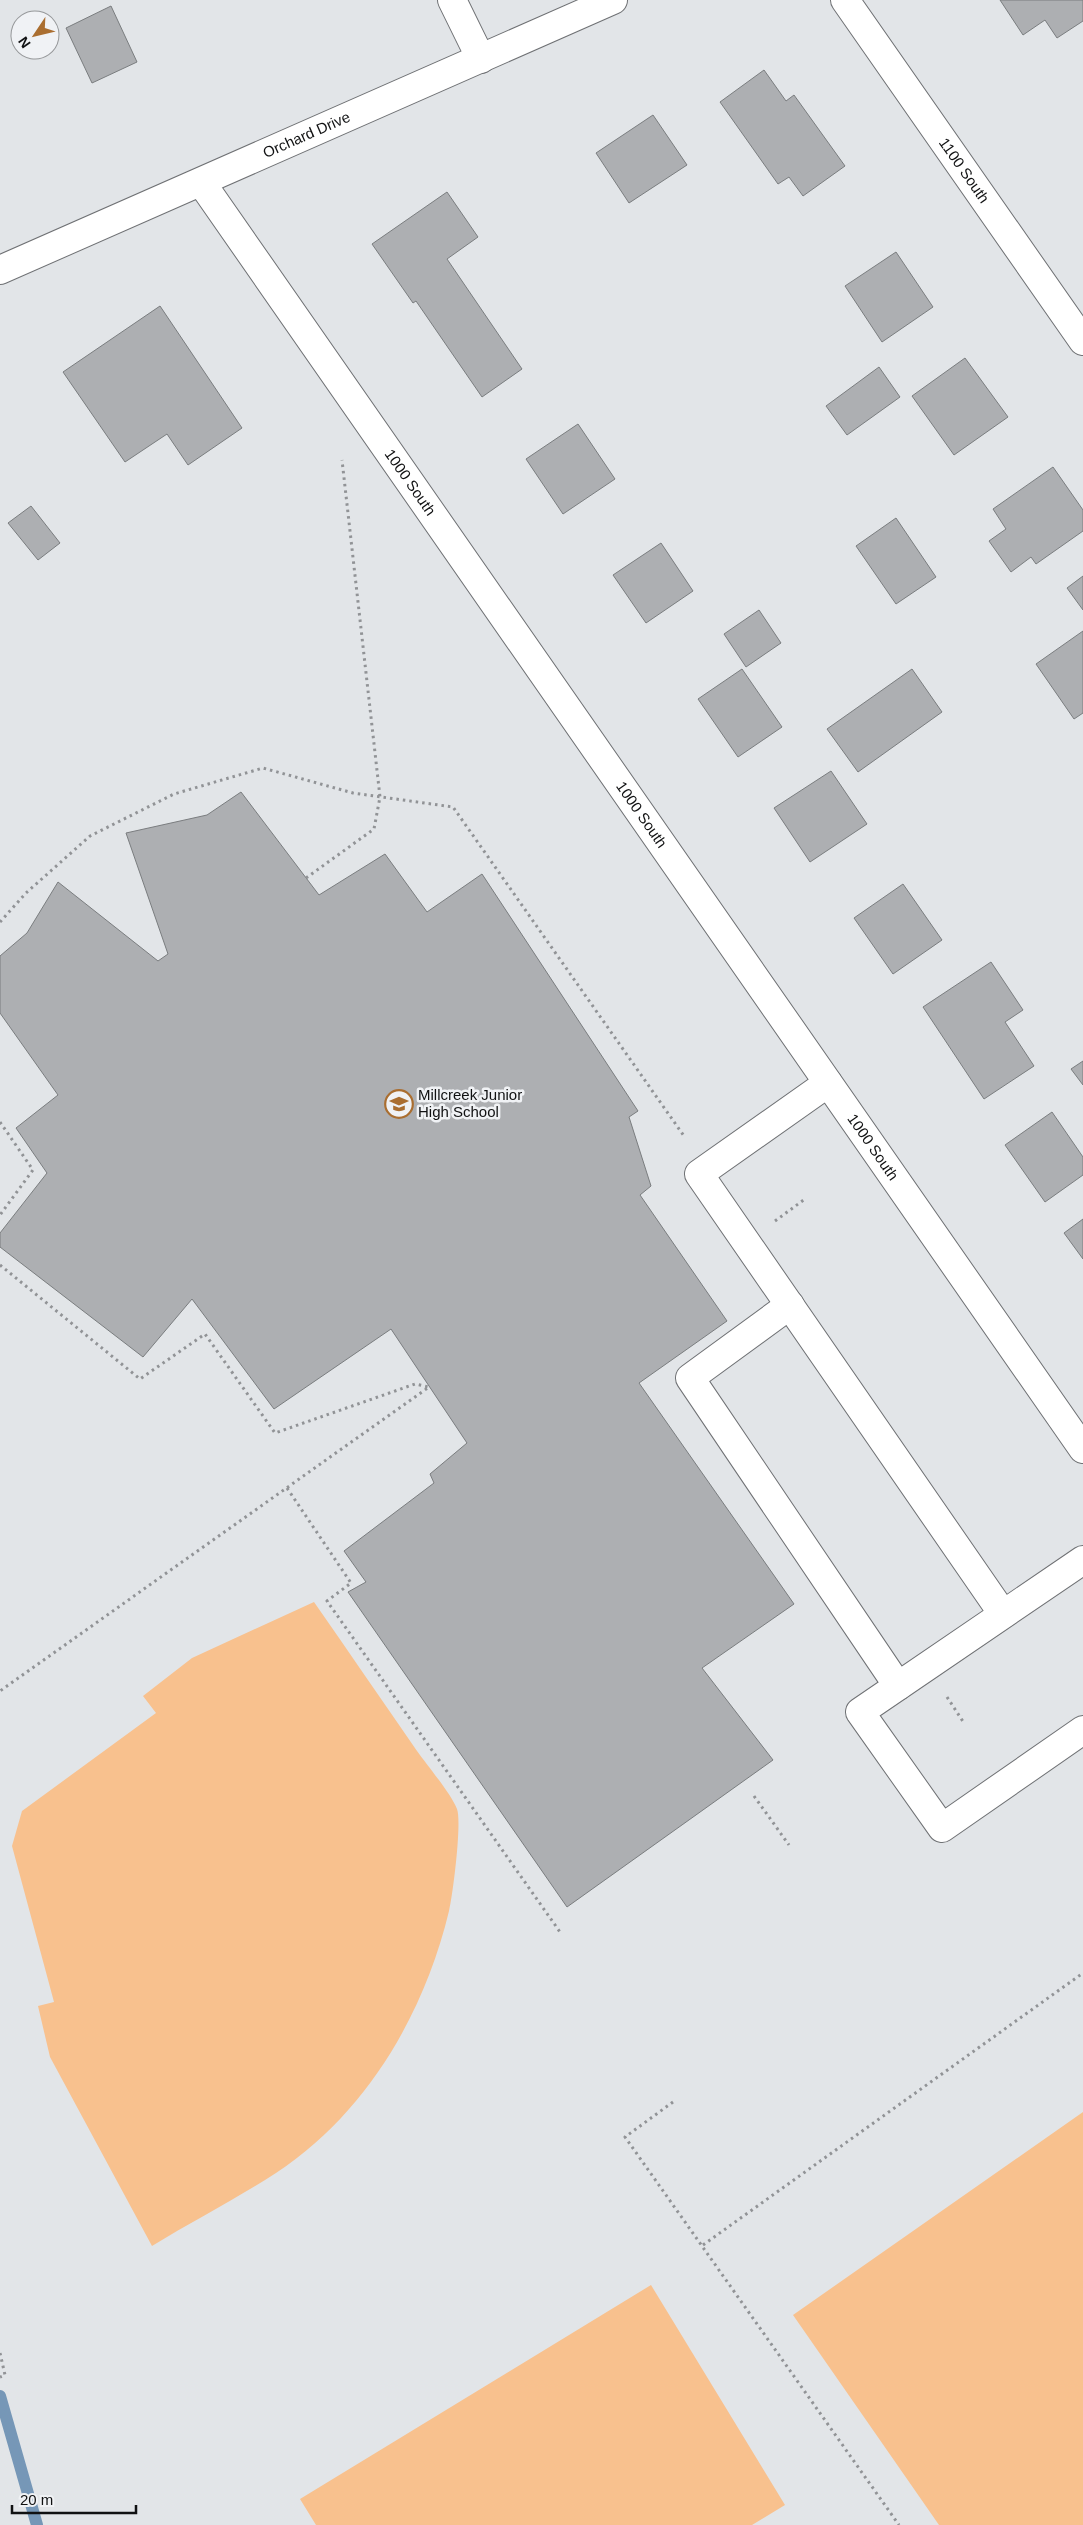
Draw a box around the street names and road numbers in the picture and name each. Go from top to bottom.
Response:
street label: Orchard Drive [260,108,353,161]
street label: 1100 South [936,134,993,206]
street label: 1000 South [382,446,439,518]
street label: 1000 South [613,778,671,851]
street label: 1000 South [844,1111,902,1183]

